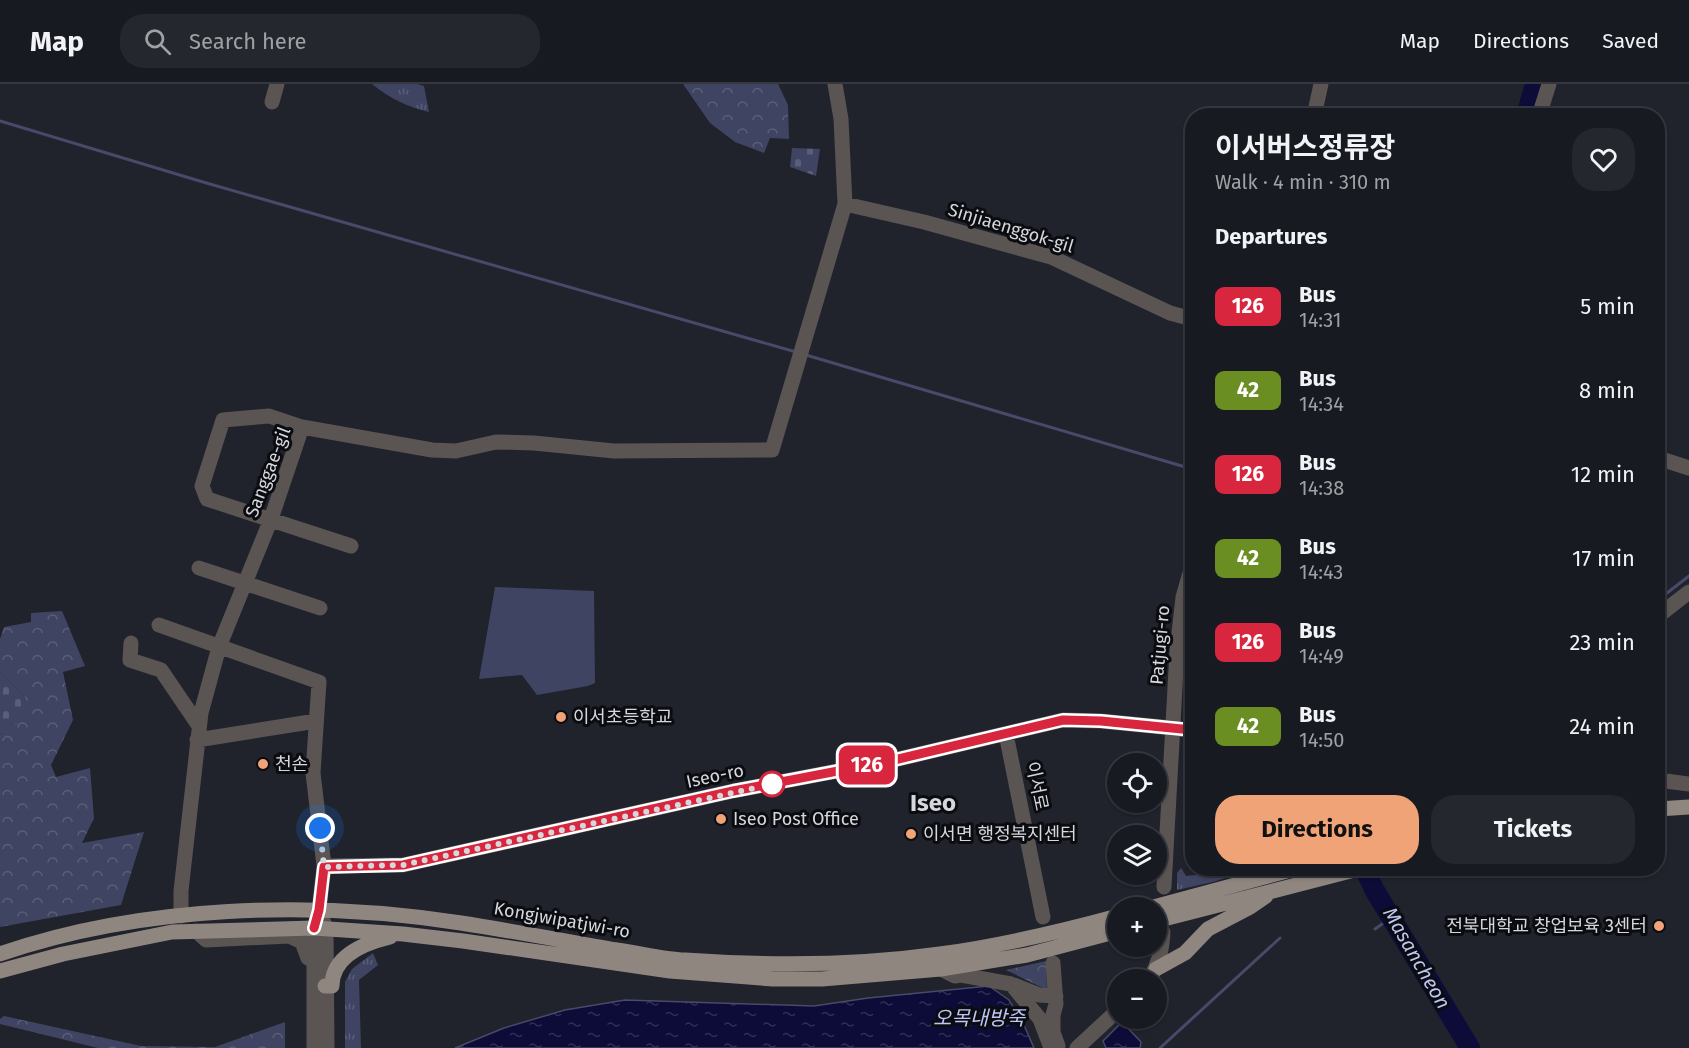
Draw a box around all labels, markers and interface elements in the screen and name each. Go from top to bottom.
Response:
search box [120,14,540,68]
text: Map [30,25,84,58]
icon: search [141,25,174,58]
text: Search here [189,28,307,55]
text: Map [1400,28,1440,54]
text: Directions [1473,28,1569,54]
text: Saved [1602,28,1659,54]
button: heart [1572,128,1635,191]
text: 이서버스정류장 [1215,131,1395,164]
text: Walk · 4 min · 310 m [1215,170,1391,194]
street label: Sinjiaenggok-gil [946,198,1076,258]
text: Departures [1215,223,1327,250]
text: Bus [1299,281,1336,308]
text: 126 [1232,293,1264,319]
text: 5 min [1580,293,1635,320]
text: 14:31 [1299,308,1341,332]
text: Bus [1299,365,1336,392]
text: 42 [1237,377,1259,403]
text: 8 min [1579,377,1635,404]
text: 14:34 [1299,392,1344,416]
street label: Sanggae-gil [241,424,295,520]
text: Bus [1299,449,1336,476]
text: 126 [1232,461,1264,487]
text: 12 min [1571,461,1635,488]
text: 14:38 [1299,476,1344,500]
text: Bus [1299,533,1336,560]
text: 42 [1237,545,1259,571]
text: 17 min [1572,545,1635,572]
text: 14:43 [1299,560,1343,584]
street label: Patjugi-ro [1146,604,1174,686]
text: Bus [1299,617,1336,644]
text: 126 [1232,629,1264,655]
text: 23 min [1569,629,1635,656]
text: 14:49 [1299,644,1344,668]
text: Bus [1299,701,1336,728]
place label: 이서초등학교 [573,706,672,728]
marker: 이서초등학교 [554,710,568,724]
text: 42 [1237,713,1259,739]
text: 24 min [1569,713,1635,740]
text: 14:50 [1299,728,1344,752]
line badge: 126 [832,746,902,784]
text: 126 [851,752,883,778]
place label: 천손 [275,753,308,775]
map controls [1107,753,1167,1029]
button: locate [1107,753,1167,813]
marker: 천손 [256,757,270,771]
street label: Iseo-ro [684,759,746,793]
street label: 이서로 [1021,759,1053,813]
unlabelled marker [759,771,785,797]
district label: Iseo [910,789,956,817]
button: Directions [1215,795,1419,864]
button: Tickets [1431,795,1635,864]
place label: Iseo Post Office [733,808,859,830]
marker: Iseo Post Office [714,812,728,826]
your location [305,813,335,843]
place label: 이서면 행정복지센터 [923,823,1077,845]
button: layers [1107,825,1167,885]
marker: 이서면 행정복지센터 [904,827,918,841]
street label: Kongjwipatjwi-ro [492,897,632,943]
button: + [1107,897,1167,957]
water label: Masancheon [1378,903,1456,1013]
place label: 전북대학교 창업보육 3센터 [1446,915,1647,937]
marker: 전북대학교 창업보육 3센터 [1652,919,1666,933]
button: − [1107,969,1167,1029]
water label: 오목내방죽 [933,1006,1027,1030]

